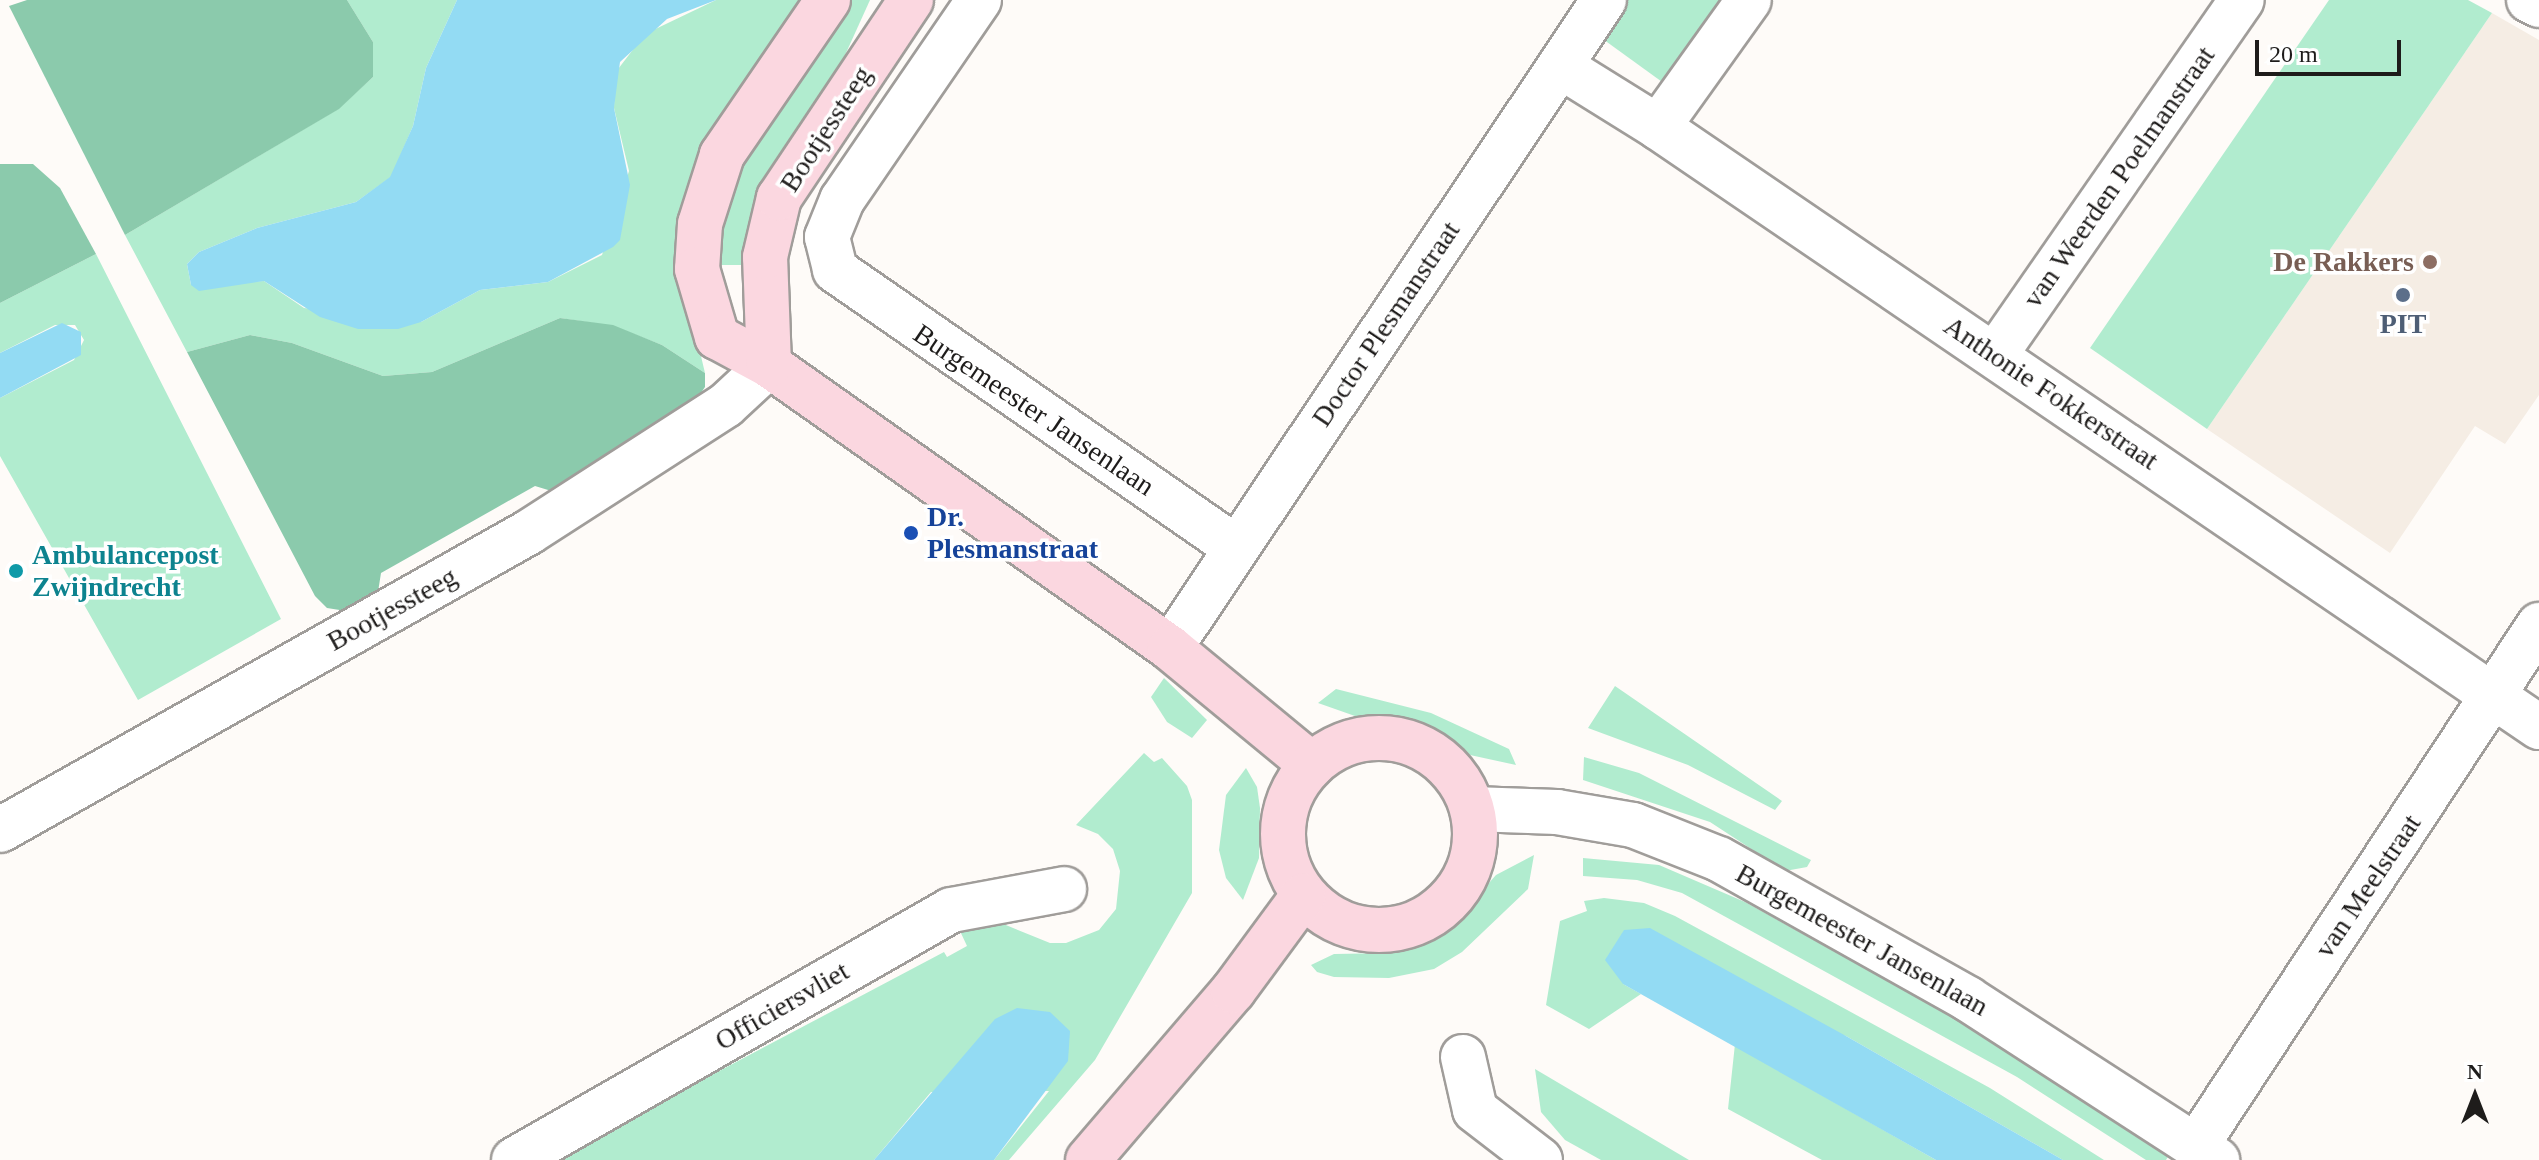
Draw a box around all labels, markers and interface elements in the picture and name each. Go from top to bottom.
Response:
scale bar [2259,24,2405,74]
street label: van Weerden Poelmanstraat [2016,40,2222,314]
text: 20 m [2269,41,2318,67]
street label: Bootjessteeg [773,60,879,198]
street label: Doctor Plesmanstraat [1305,215,1467,433]
place label: De Rakkers [2273,245,2414,279]
marker: De Rakkers [2421,253,2439,271]
marker: PIT [2394,286,2412,304]
place label: PIT [2380,307,2426,341]
street label: Anthonie Fokkerstraat [1937,309,2165,477]
street label: Burgemeester Jansenlaan [907,317,1161,503]
place label: Dr. Plesmanstraat [927,500,1098,566]
marker: Dr. Plesmanstraat [902,524,920,542]
place label: Ambulancepost Zwijndrecht [32,538,219,604]
street label: Bootjessteeg [321,560,463,658]
marker: Ambulancepost Zwijndrecht [7,562,25,580]
street label: van Meelstraat [2308,808,2428,964]
street label: Burgemeester Jansenlaan [1730,857,1994,1023]
street label: Officiersvliet [709,954,855,1058]
north arrow [2435,1056,2515,1136]
text: N [2467,1059,2483,1084]

